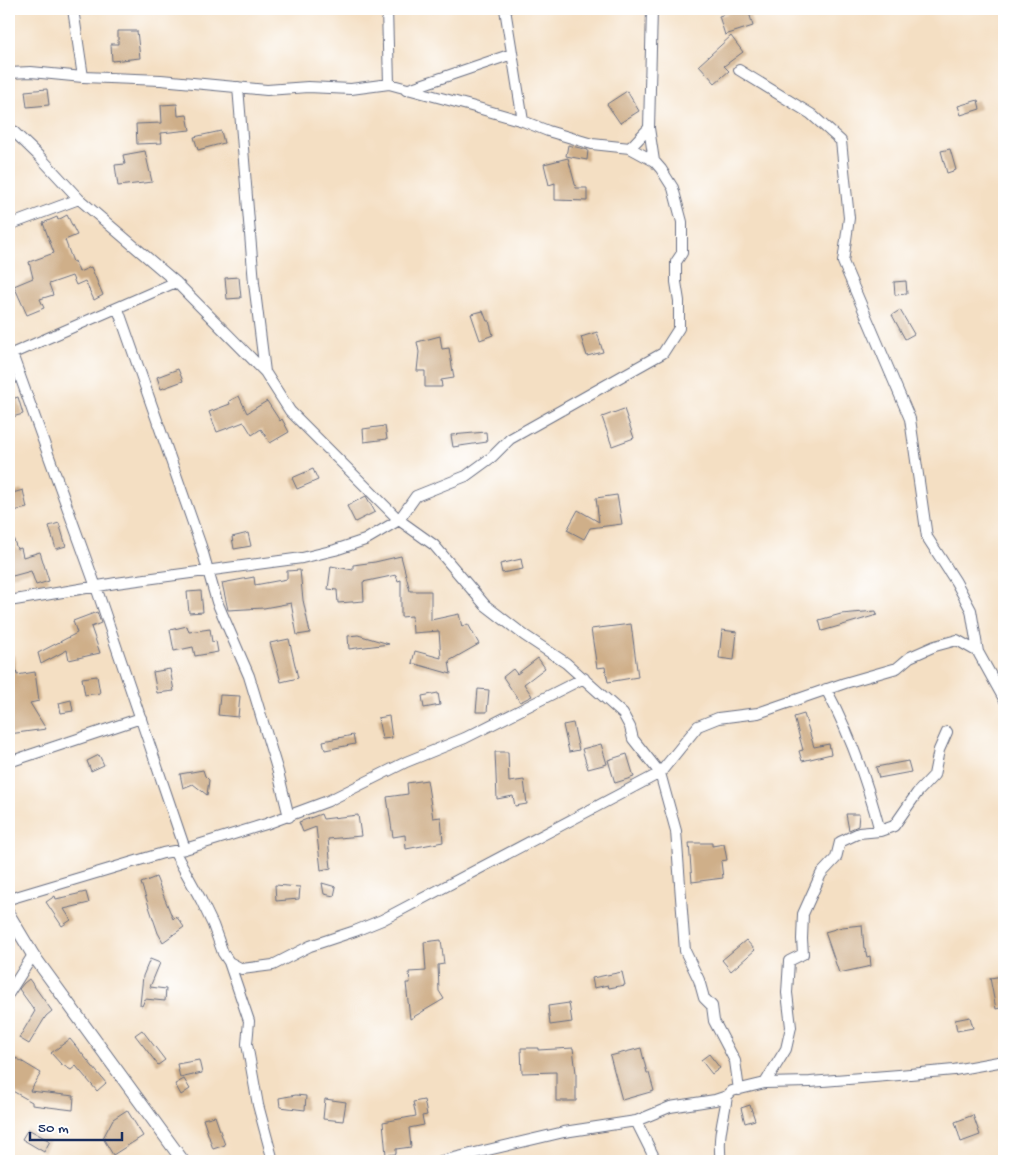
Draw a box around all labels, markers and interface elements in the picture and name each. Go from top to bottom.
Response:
scale bar [30,1110,122,1142]
text: 50 m [38,1120,69,1138]

